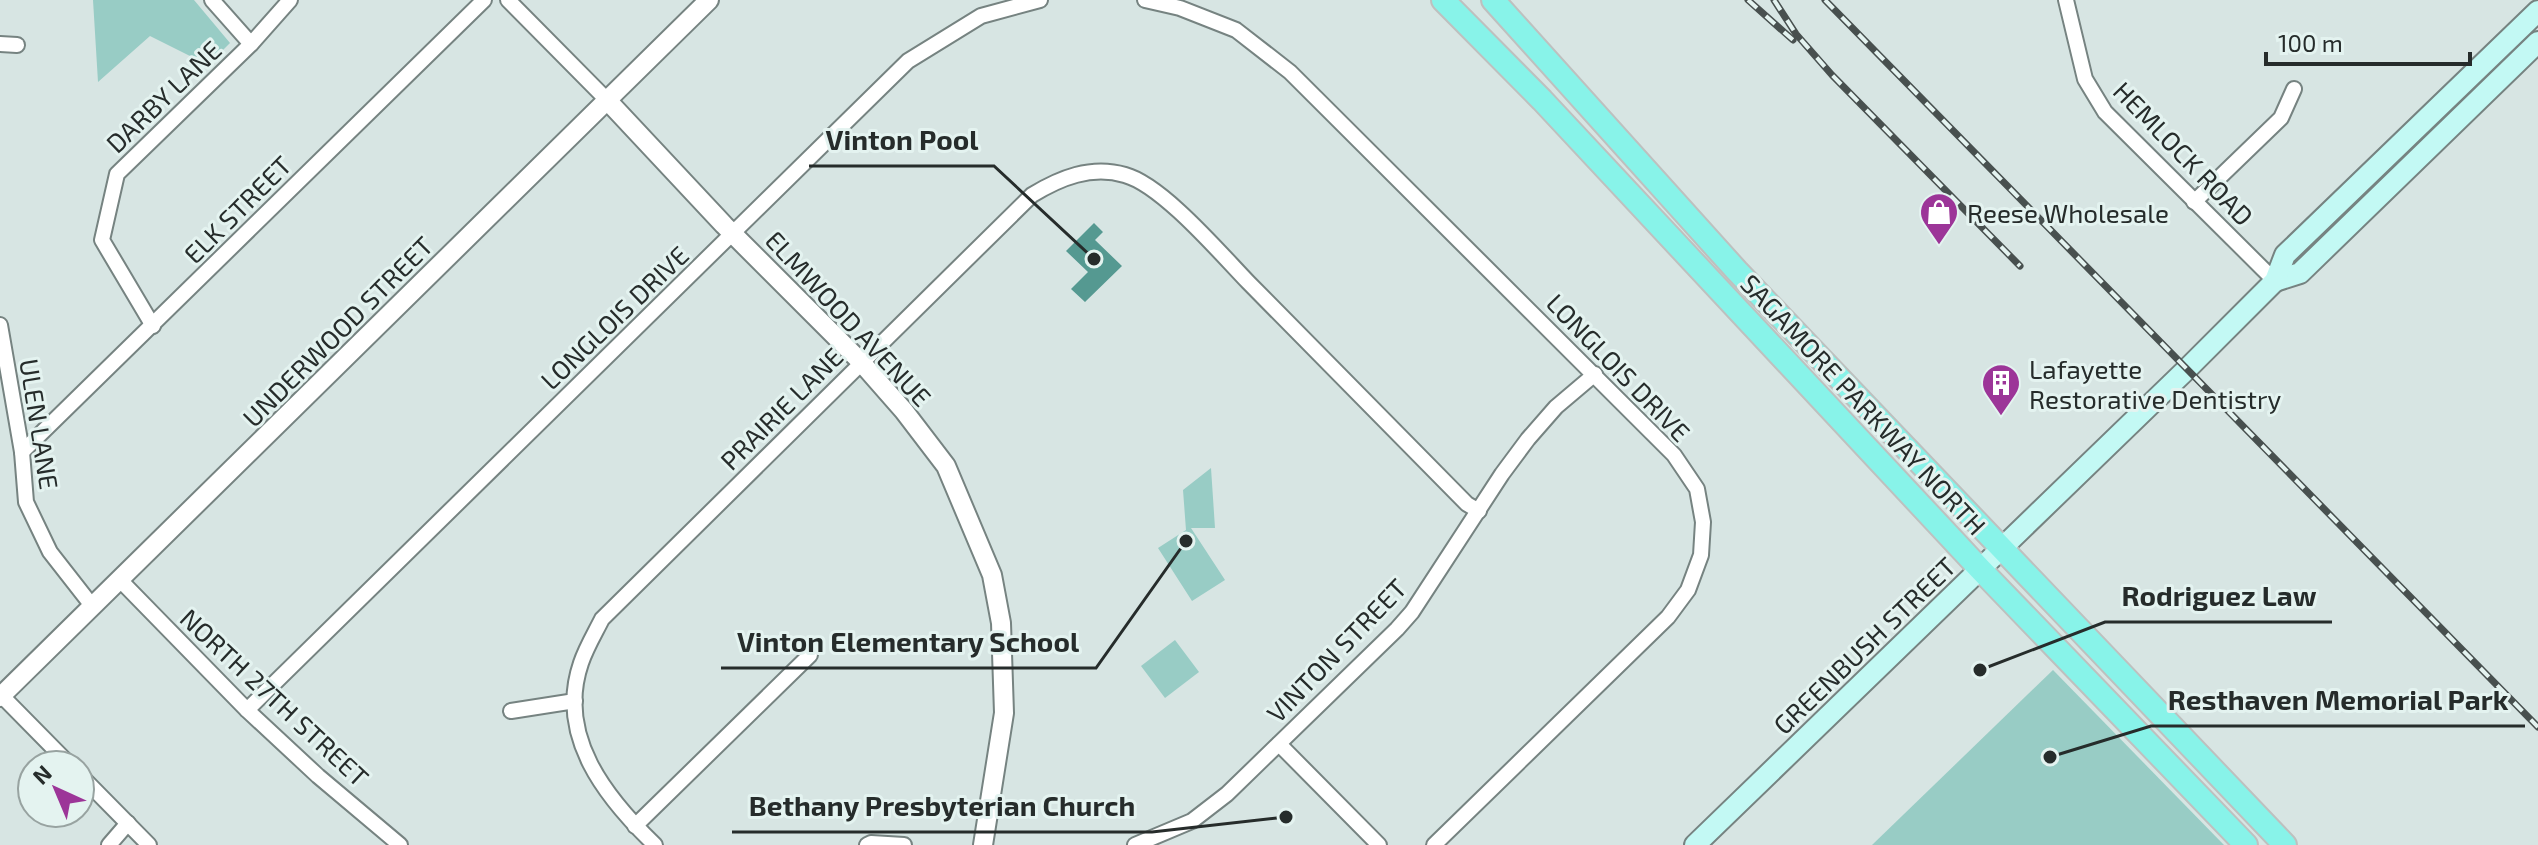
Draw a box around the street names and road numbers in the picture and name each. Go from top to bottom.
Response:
street label: DARBY LANE [99,34,227,158]
street label: HEMLOCK ROAD [2108,75,2260,231]
street label: ELK STREET [177,149,297,269]
street label: ELMWOOD AVENUE [760,224,938,412]
street label: UNDERWOOD STREET [236,230,438,432]
street label: LONGLOIS DRIVE [534,239,694,395]
street label: SAGAMORE PARKWAY NORTH [1735,267,1993,541]
street label: LONGLOIS DRIVE [1541,287,1697,447]
street label: PRAIRIE LANE [713,340,849,476]
street label: ULEN LANE [14,356,66,492]
street label: GREENBUSH STREET [1767,550,1961,740]
street label: VINTON STREET [1260,572,1412,728]
street label: NORTH 27TH STREET [174,602,376,792]

